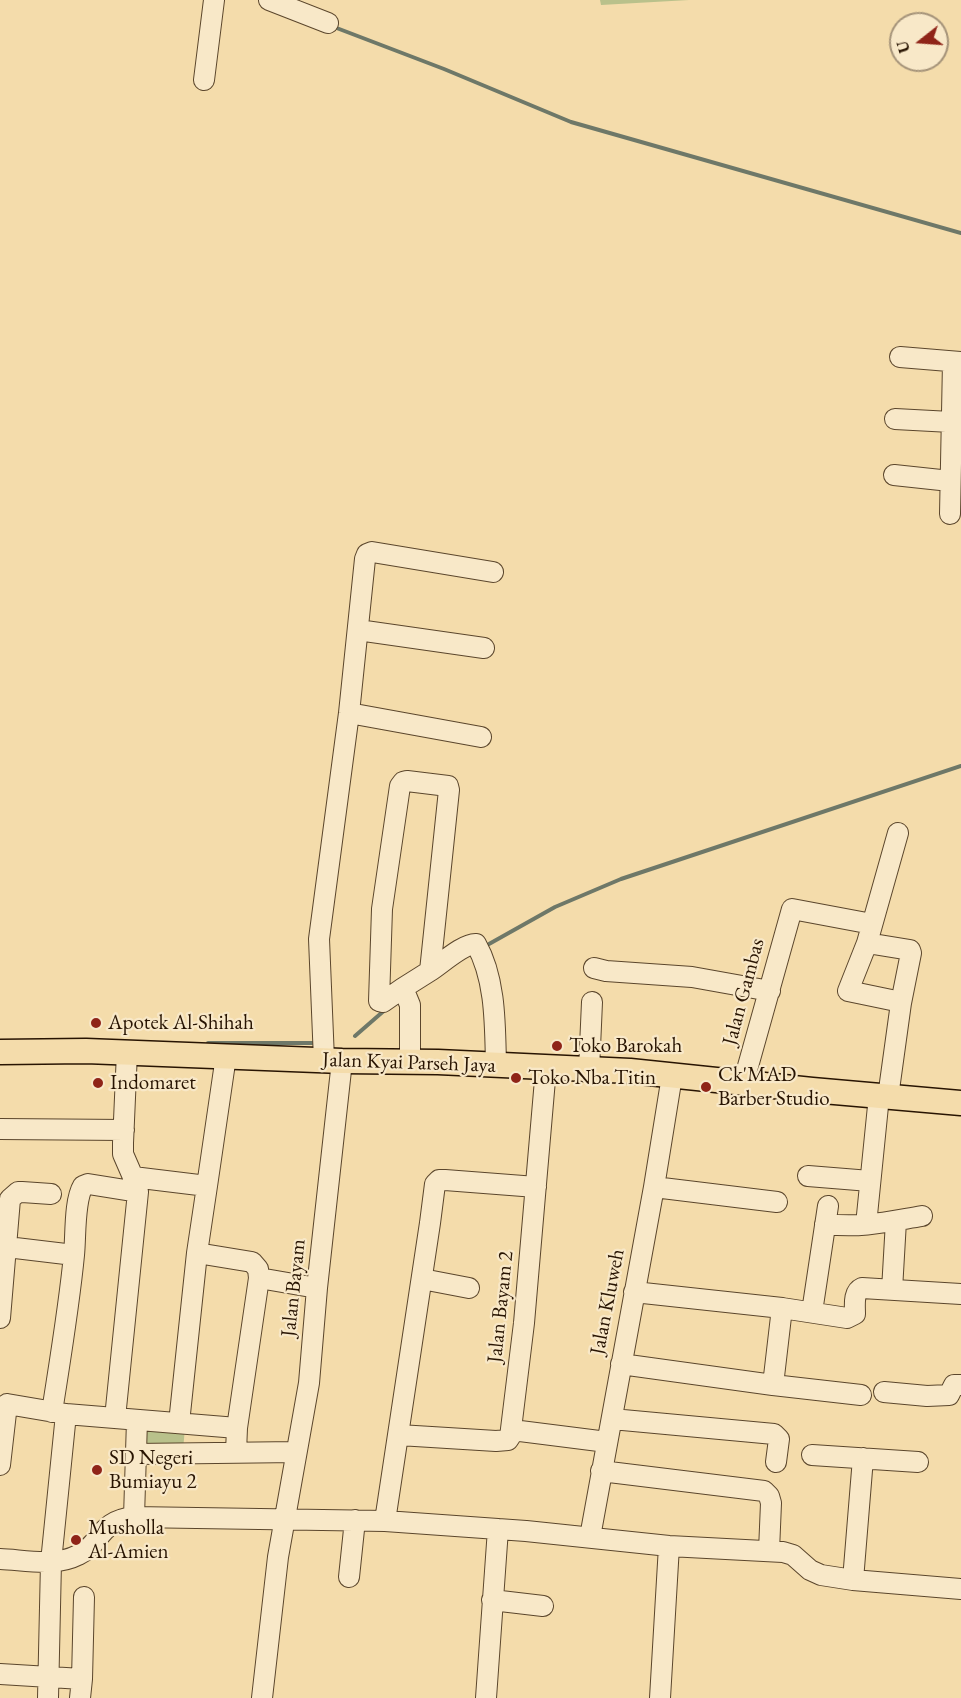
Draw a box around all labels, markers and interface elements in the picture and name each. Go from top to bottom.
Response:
north arrow [889,12,949,72]
text: U [891,38,915,56]
street label: Jalan Gambas [718,936,770,1048]
place label: Apotek Al-Shihah [108,1010,254,1036]
marker: Apotek Al-Shihah [89,1016,103,1030]
place label: Toko Barokah [569,1033,682,1059]
marker: Toko Barokah [550,1039,564,1053]
street label: Jalan Kyai Parseh Jaya [322,1047,496,1079]
place label: Ck'MAD Barber Studio [718,1062,830,1112]
place label: Toko Nba Titin [528,1065,656,1091]
place label: Indomaret [110,1070,196,1096]
marker: Toko Nba Titin [509,1071,523,1085]
marker: Indomaret [91,1076,105,1090]
marker: Ck'MAD Barber Studio [699,1080,713,1094]
street label: Jalan Bayam [276,1238,312,1338]
street label: Jalan Kluweh [585,1247,631,1357]
street label: Jalan Bayam 2 [483,1250,519,1364]
place label: SD Negeri Bumiayu 2 [109,1445,197,1495]
marker: SD Negeri Bumiayu 2 [90,1463,104,1477]
place label: Musholla Al-Amien [88,1515,169,1565]
marker: Musholla Al-Amien [69,1533,83,1547]

